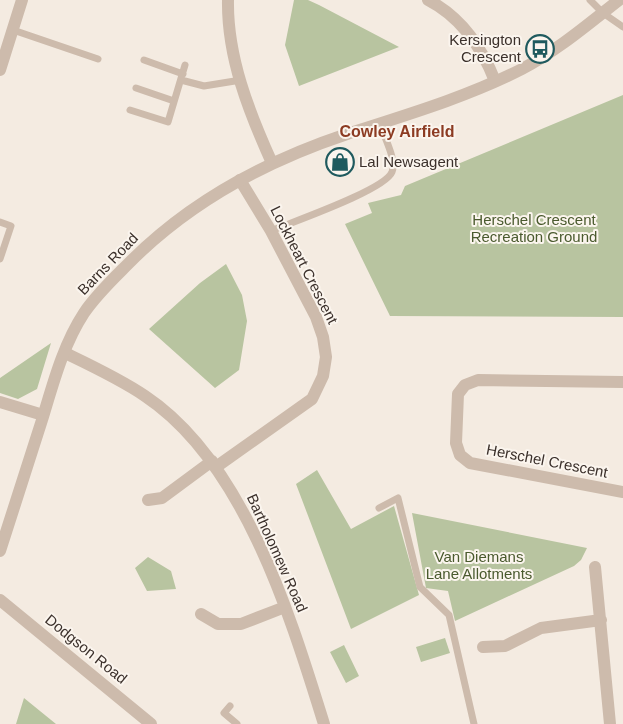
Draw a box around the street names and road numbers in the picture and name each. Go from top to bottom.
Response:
street label: Lockheart Crescent [267,203,342,327]
street label: Barns Road [74,229,141,298]
street label: Herschel Crescent [485,440,610,481]
street label: Bartholomew Road [244,491,311,615]
street label: Dodgson Road [42,611,131,687]

